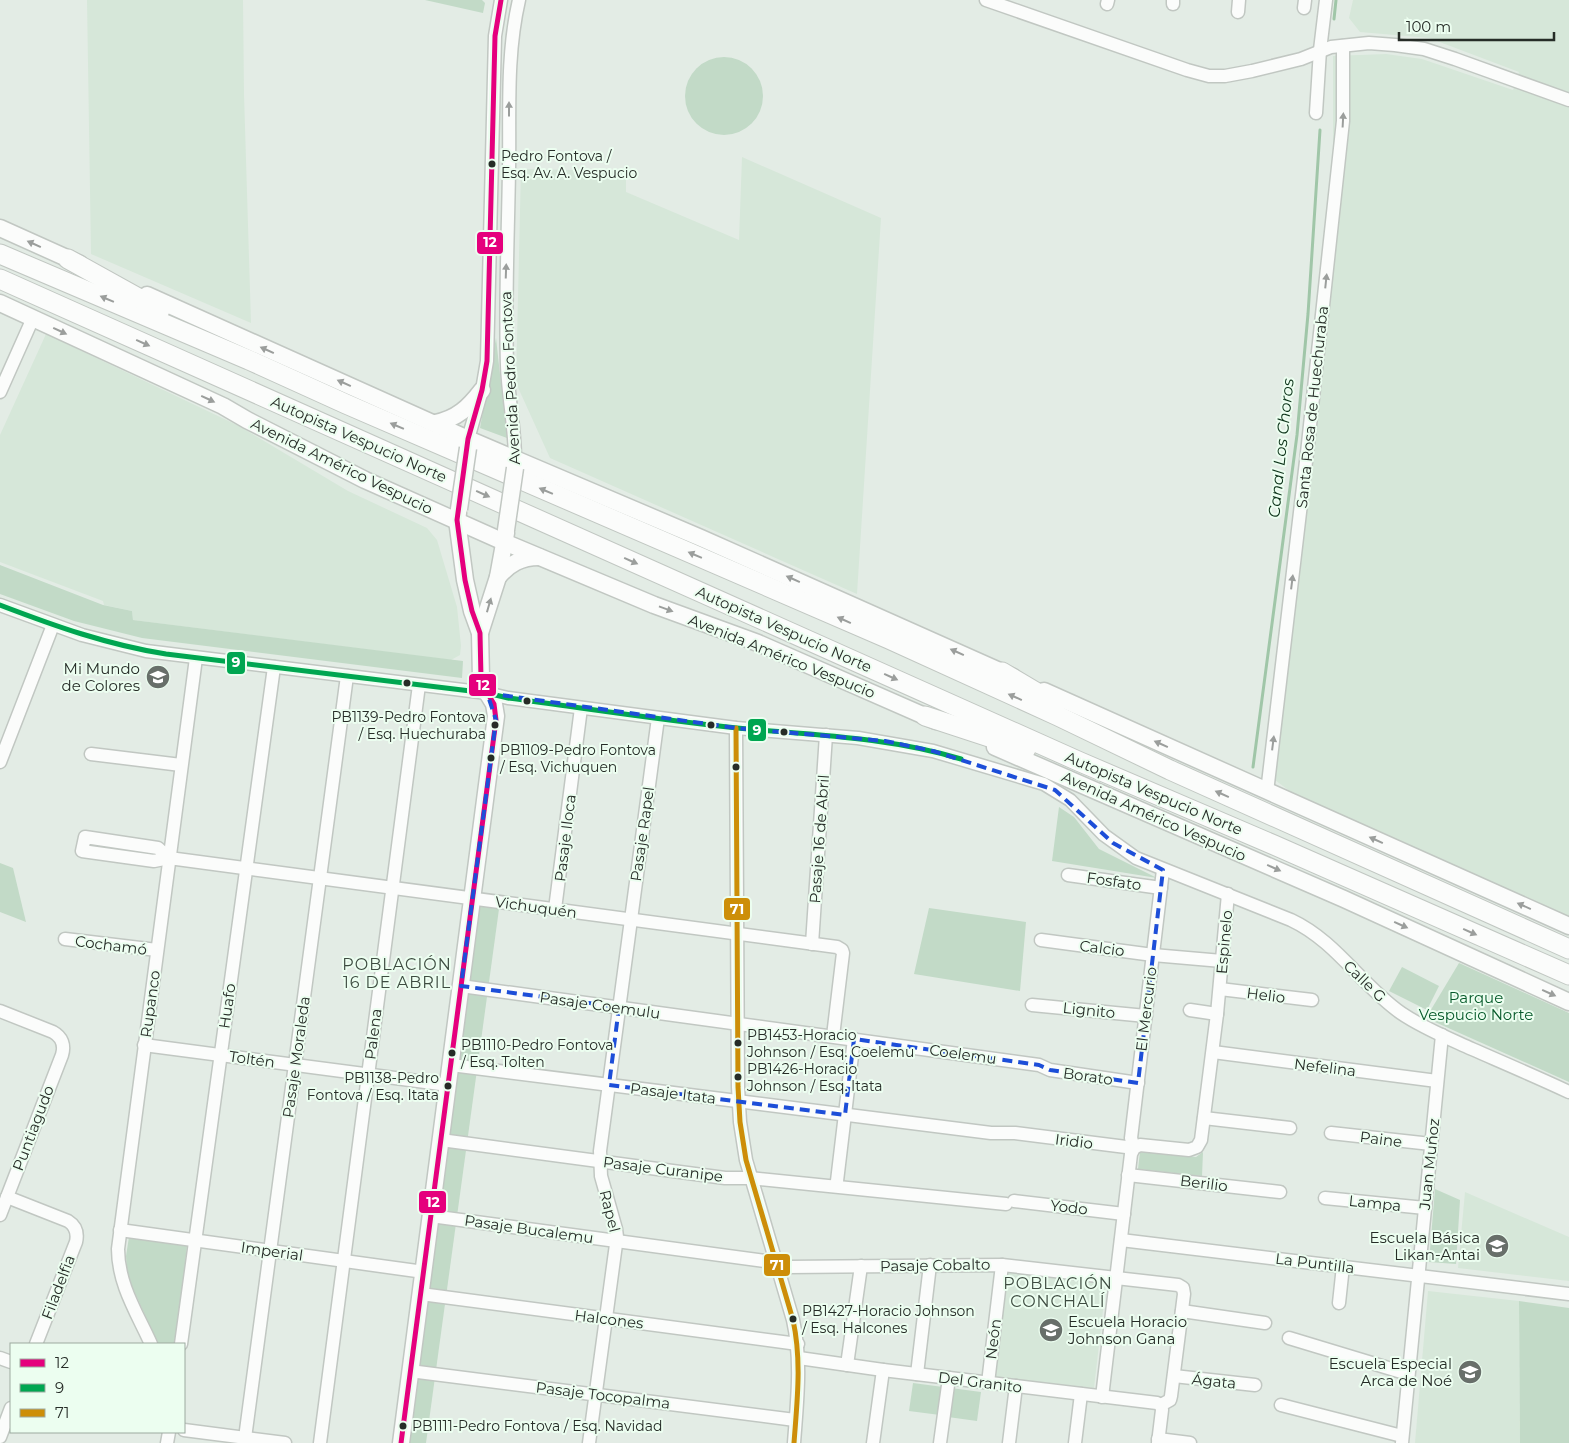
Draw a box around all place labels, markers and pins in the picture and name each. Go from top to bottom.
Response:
place label: Pedro Fontova / Esq. Av. A. Vespucio [501,147,638,182]
marker: Pedro Fontova / Esq. Av. A. Vespucio [487,159,497,169]
place label: Mi Mundo de Colores [61,659,140,695]
school or university icon: Mi Mundo de Colores [145,664,171,690]
unlabelled marker [402,678,412,688]
unlabelled marker [522,696,532,706]
place label: PB1139-Pedro Fontova / Esq. Huechuraba [331,708,486,743]
marker: PB1139-Pedro Fontova / Esq. Huechuraba [490,720,500,730]
unlabelled marker [706,720,716,730]
unlabelled marker [779,727,789,737]
place label: PB1109-Pedro Fontova / Esq. Vichuquen [499,741,656,776]
marker: PB1109-Pedro Fontova / Esq. Vichuquen [486,753,496,763]
unlabelled marker [731,762,741,772]
place label: PB1453-Horacio Johnson / Esq. Coelemu [746,1026,914,1061]
place label: PB1110-Pedro Fontova / Esq. Tolten [460,1036,613,1071]
marker: PB1453-Horacio Johnson / Esq. Coelemu [733,1038,743,1048]
marker: PB1110-Pedro Fontova / Esq. Tolten [447,1048,457,1058]
place label: PB1426-Horacio Johnson / Esq. Itata [746,1060,883,1095]
place label: PB1138-Pedro Fontova / Esq. Itata [307,1069,439,1104]
marker: PB1426-Horacio Johnson / Esq. Itata [733,1072,743,1082]
marker: PB1138-Pedro Fontova / Esq. Itata [443,1081,453,1091]
place label: Escuela Básica Likan-Antai [1370,1228,1480,1264]
school or university icon: Escuela Básica Likan-Antai [1484,1233,1510,1259]
place label: PB1427-Horacio Johnson / Esq. Halcones [801,1302,975,1337]
place label: Escuela Horacio Johnson Gana [1067,1312,1187,1348]
marker: PB1427-Horacio Johnson / Esq. Halcones [788,1314,798,1324]
school or university icon: Escuela Horacio Johnson Gana [1038,1317,1064,1343]
place label: Escuela Especial Arca de Noé [1329,1354,1452,1390]
school or university icon: Escuela Especial Arca de Noé [1457,1359,1483,1385]
place label: PB1111-Pedro Fontova / Esq. Navidad [412,1417,663,1435]
marker: PB1111-Pedro Fontova / Esq. Navidad [398,1421,408,1431]

